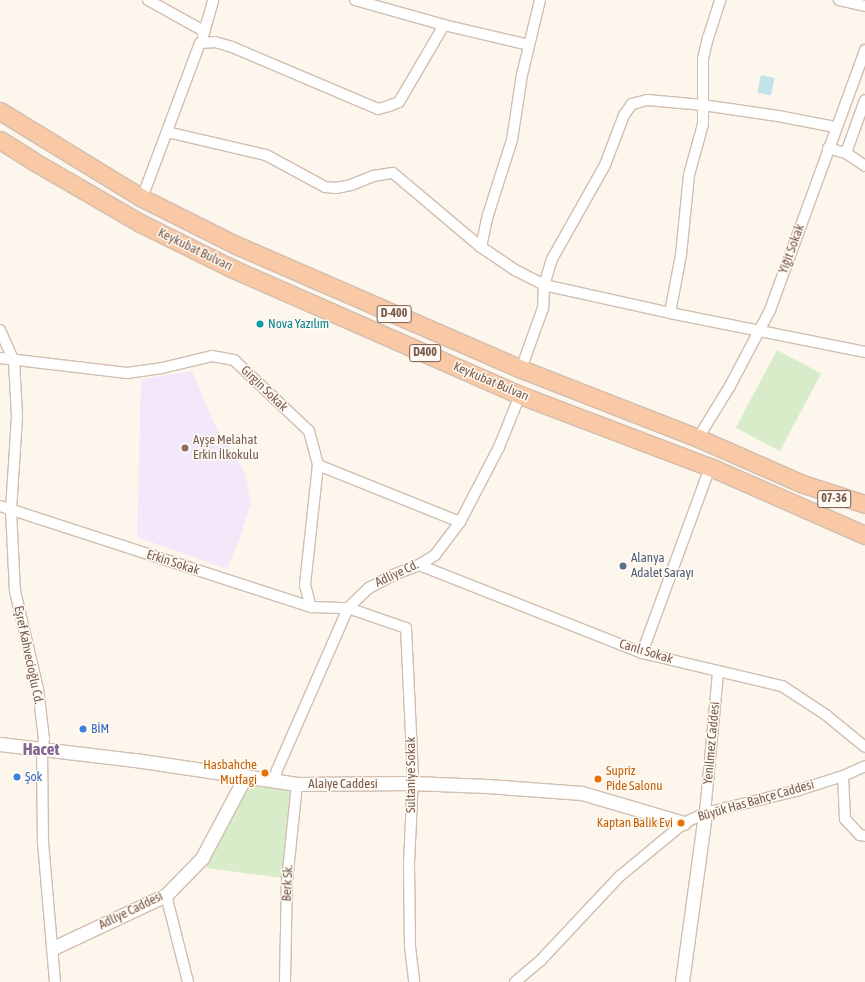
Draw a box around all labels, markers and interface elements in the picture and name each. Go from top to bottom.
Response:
street label: Yiğit Sokak [776,222,808,276]
street label: Keykubat Bulvarı [155,225,235,275]
road number: D-400 [376,304,412,324]
place label: Nova Yazılım [268,316,329,332]
marker: Nova Yazılım [255,319,265,329]
road number: D400 [409,343,441,363]
street label: Keykubat Bulvarı [451,359,531,405]
street label: Girgin Sokak [237,363,291,415]
place label: Ayşe Melahat Erkin İlkokulu [193,433,259,464]
marker: Ayşe Melahat Erkin İlkokulu [180,443,190,453]
road number: 07-36 [817,489,851,509]
street label: Erkin Sokak [145,547,201,579]
place label: Alanya Adalet Sarayı [631,551,694,582]
street label: Adliye Cd. [373,557,421,591]
marker: Alanya Adalet Sarayı [618,561,628,571]
street label: Eşref Kahvecioğlu Cd. [10,604,46,706]
street label: Canlı Sokak [617,636,675,668]
street label: Yenilmez Caddesi [701,701,723,785]
place label: BİM [91,721,109,737]
marker: BİM [78,724,88,734]
street label: Sultaniye Sokak [403,737,419,813]
district label: Hacet [23,740,59,760]
place label: Hasbahche Mutfagi [203,758,257,789]
place label: Supriz Pide Salonu [606,764,662,795]
marker: Hasbahche Mutfagi [260,768,270,778]
place label: Şok [25,769,42,785]
marker: Şok [12,772,22,782]
marker: Supriz Pide Salonu [593,774,603,784]
street label: Alaiye Caddesi [308,776,378,792]
street label: Büyük Has Bahçe Caddesi [696,777,816,825]
place label: Kaptan Balik Evi [597,815,673,831]
marker: Kaptan Balik Evi [676,818,686,828]
street label: Berk Sk. [279,864,297,902]
street label: Adliye Caddesi [96,889,166,933]

